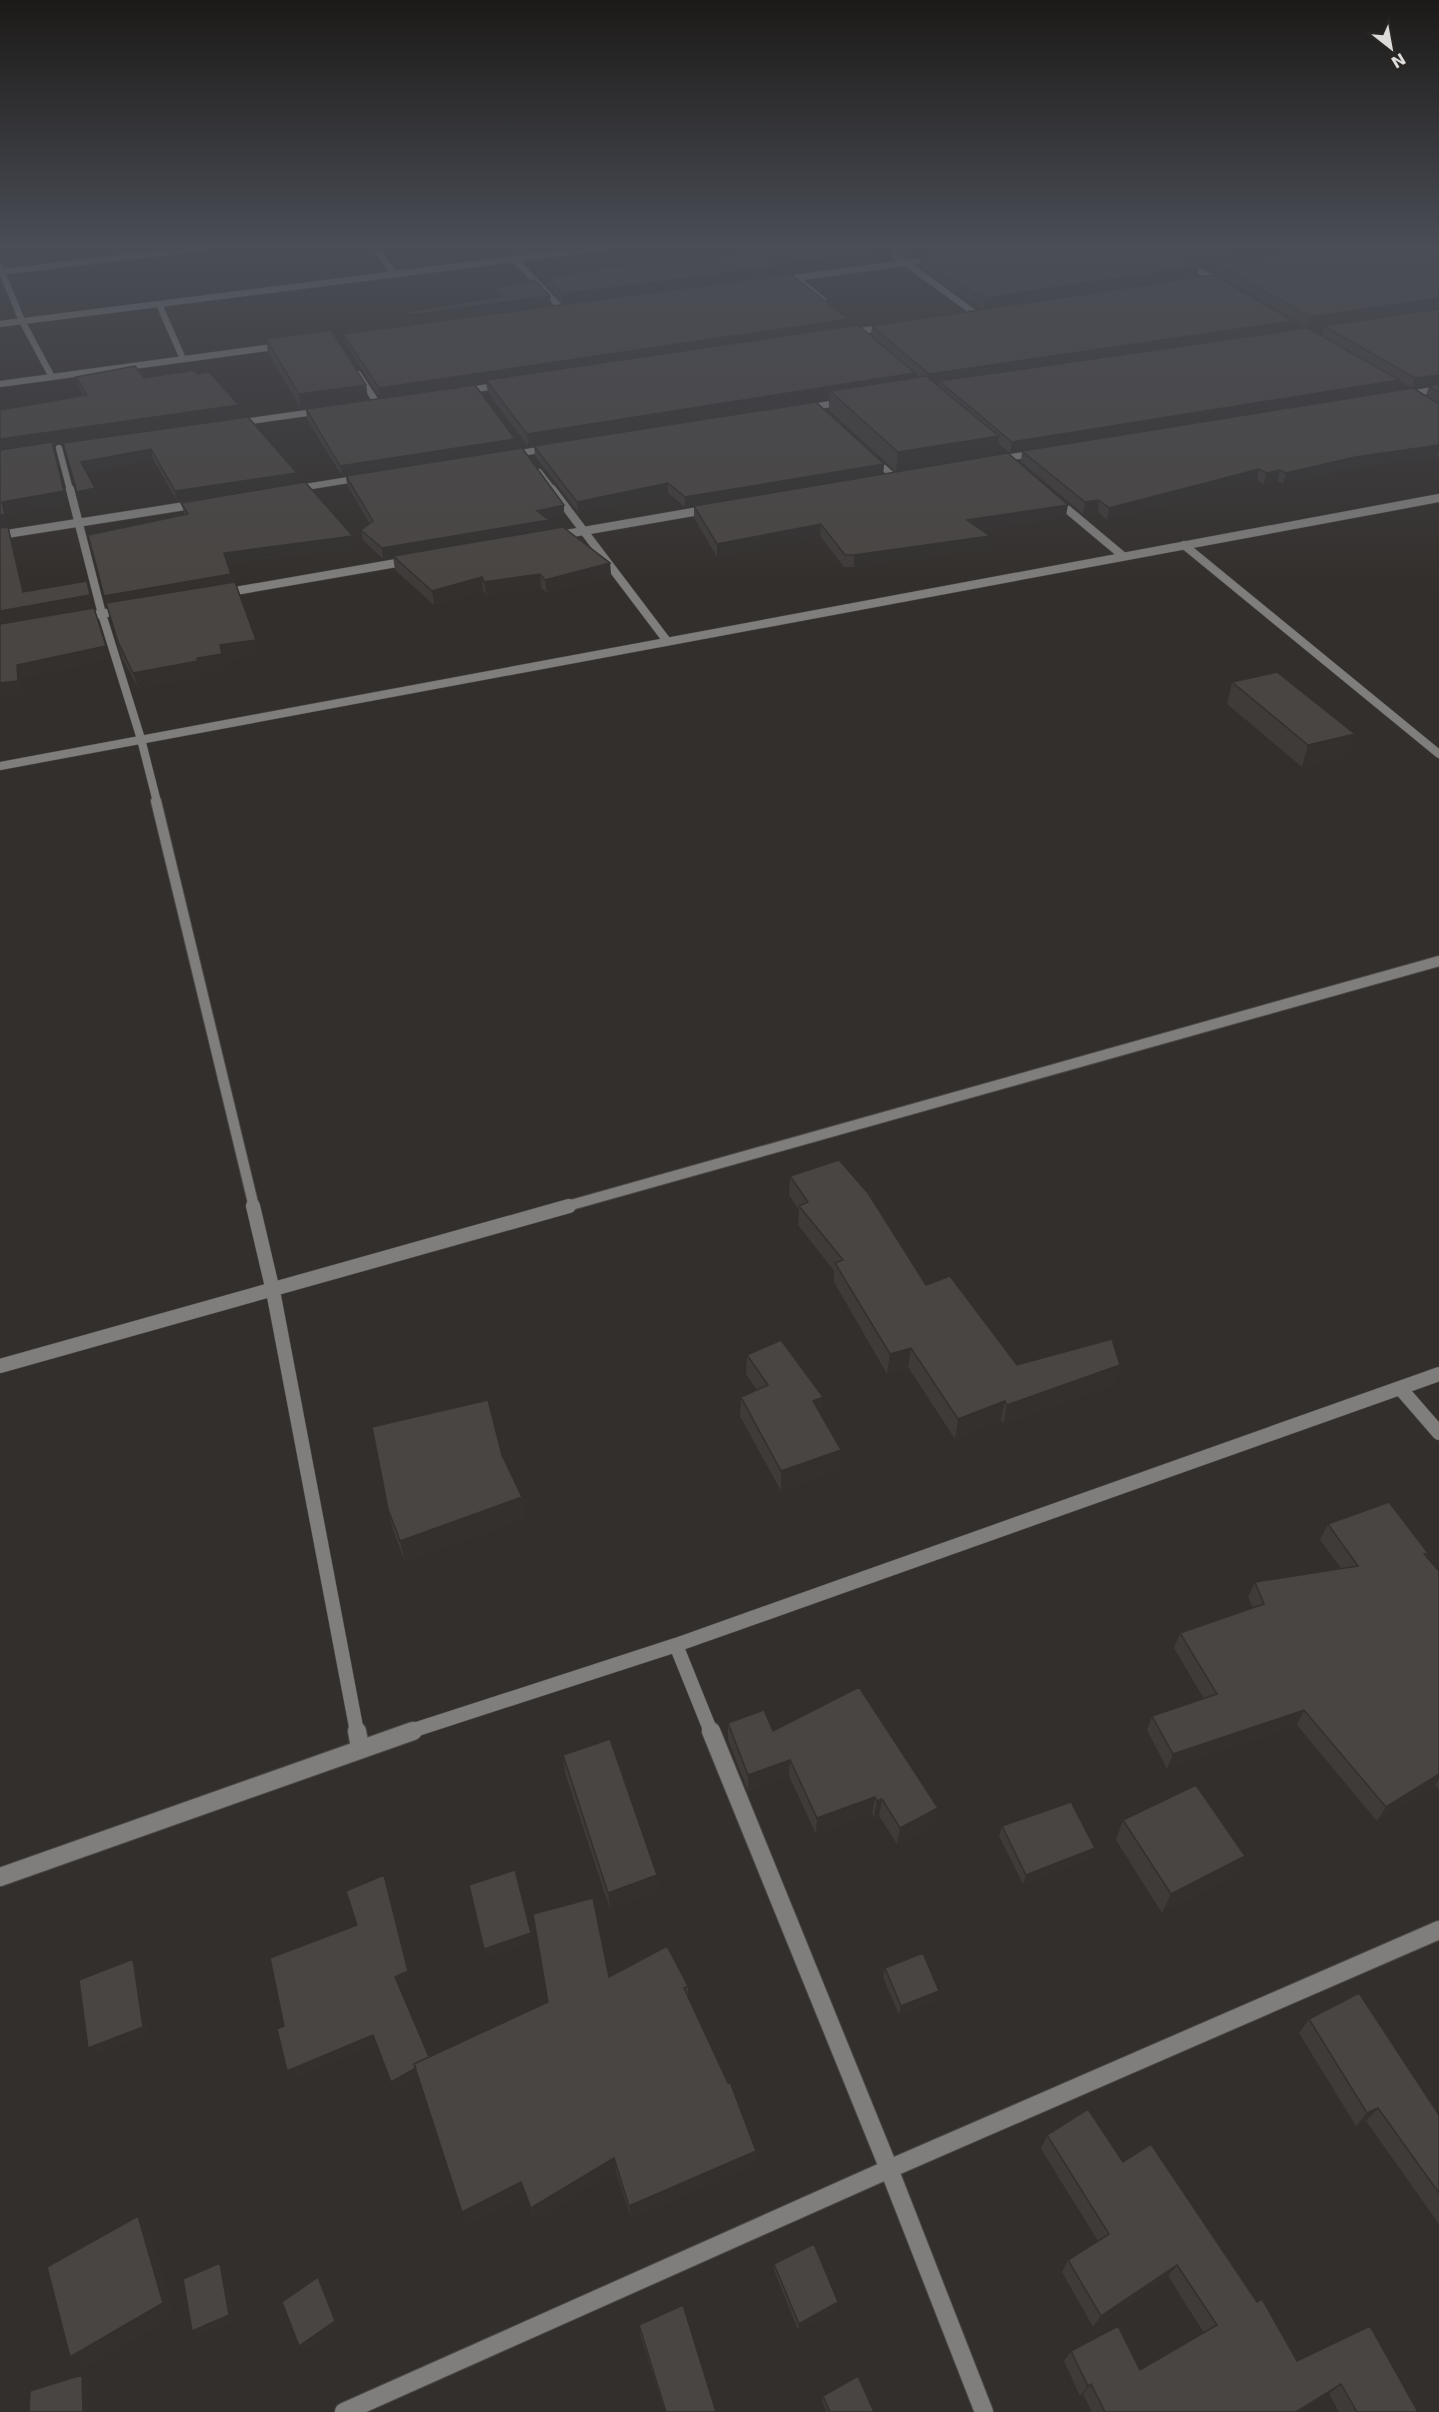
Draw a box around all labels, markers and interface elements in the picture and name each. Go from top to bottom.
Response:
north arrow [1361,18,1421,78]
text: N [1388,49,1409,72]

